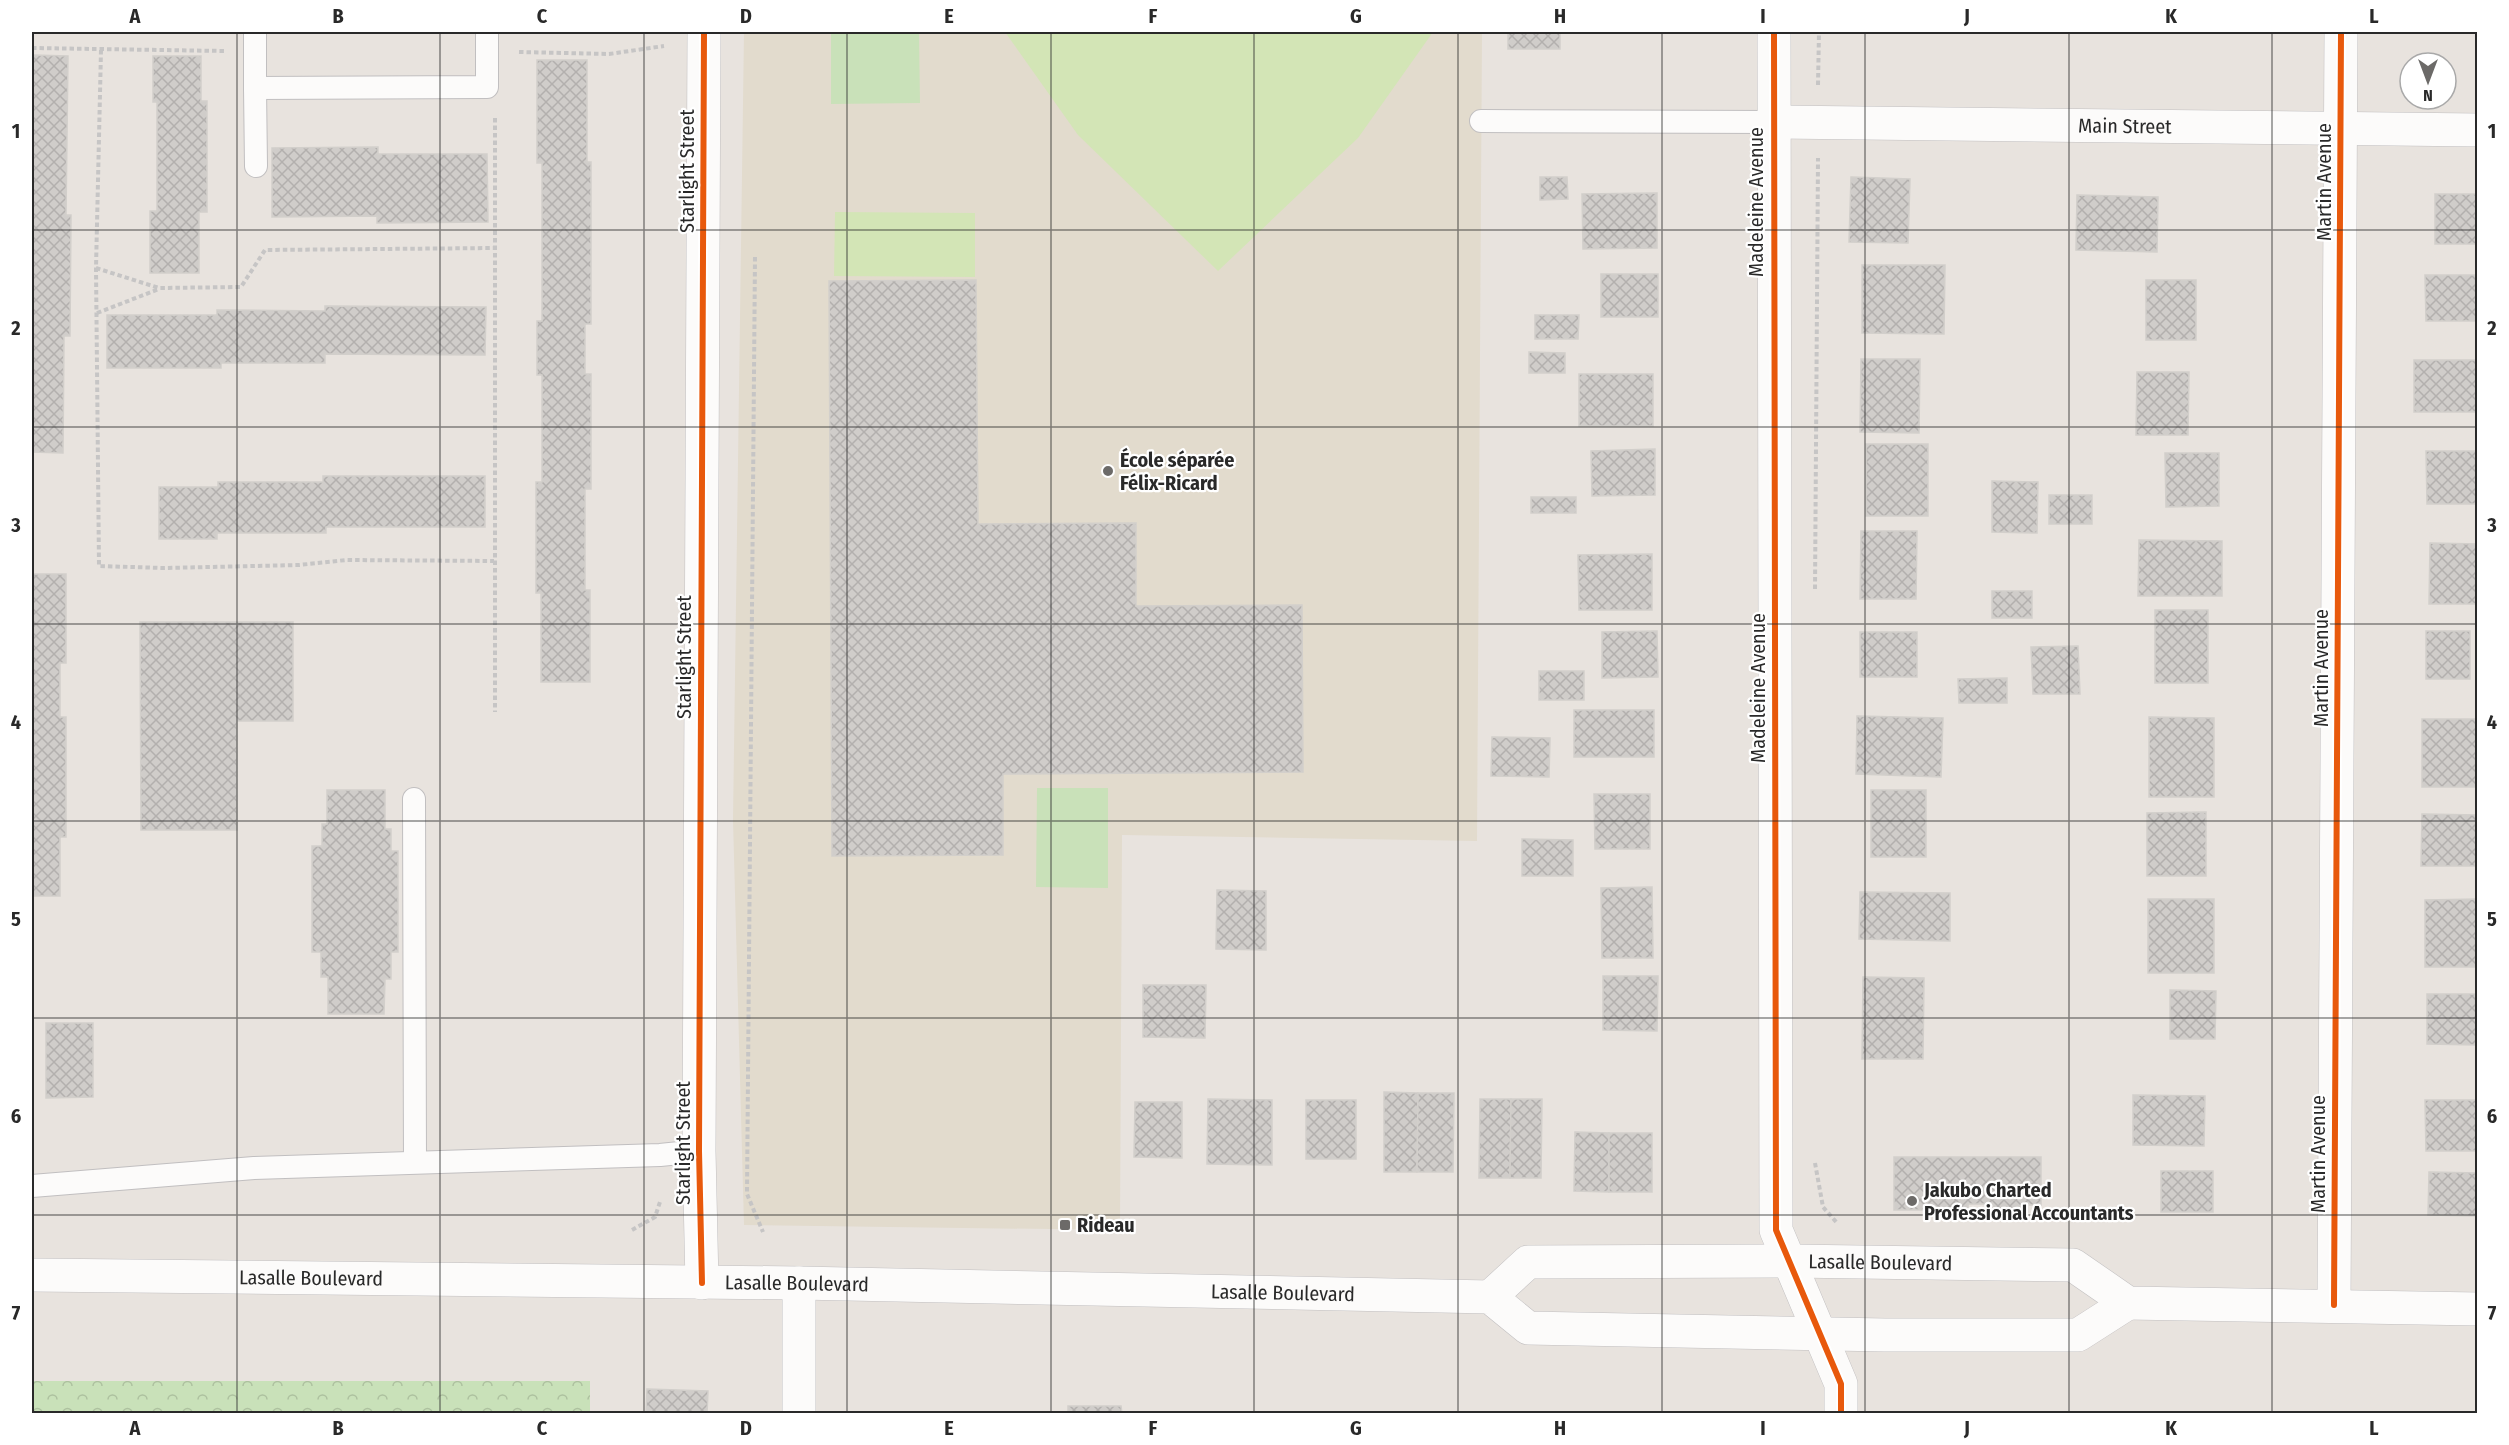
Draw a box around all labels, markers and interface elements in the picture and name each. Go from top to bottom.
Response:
text: A [129,4,142,28]
text: B [332,4,344,28]
text: C [537,4,548,28]
text: D [740,4,752,28]
text: E [944,4,954,28]
text: F [1149,4,1158,28]
text: G [1350,4,1362,28]
text: H [1554,4,1566,28]
text: I [1760,4,1766,28]
text: J [1963,4,1970,28]
text: K [2165,4,2177,28]
text: L [2369,4,2379,28]
north arrow [2398,51,2458,111]
text: N [2423,86,2433,105]
street label: Starlight Street [675,109,699,233]
street label: Main Street [2078,113,2172,139]
text: 1 [12,119,20,143]
text: 1 [2488,119,2496,143]
street label: Martin Avenue [2312,123,2336,241]
street label: Madeleine Avenue [1744,127,1768,277]
text: 2 [10,316,21,340]
text: 2 [2486,316,2497,340]
place label: École séparée Félix-Ricard [1120,447,1234,495]
marker: École séparée Félix-Ricard [1101,464,1115,478]
text: 3 [10,513,21,537]
text: 3 [2486,513,2497,537]
street label: Starlight Street [672,595,696,719]
street label: Martin Avenue [2309,609,2333,727]
street label: Madeleine Avenue [1746,613,1770,763]
text: 4 [11,710,21,734]
text: 4 [2487,710,2497,734]
text: 5 [11,907,21,931]
text: 5 [2487,907,2497,931]
street label: Starlight Street [671,1081,695,1205]
street label: Martin Avenue [2306,1095,2330,1213]
text: 6 [11,1104,21,1128]
text: 6 [2487,1104,2497,1128]
place label: Jakubo Charted Professional Accountants [1923,1178,2134,1225]
marker: Jakubo Charted Professional Accountants [1905,1194,1919,1208]
place label: Rideau [1077,1213,1135,1237]
marker: Rideau [1058,1218,1072,1232]
street label: Lasalle Boulevard [1808,1249,1953,1275]
street label: Lasalle Boulevard [239,1265,383,1291]
street label: Lasalle Boulevard [725,1270,869,1296]
street label: Lasalle Boulevard [1211,1279,1355,1306]
text: 7 [12,1301,21,1325]
text: 7 [2488,1301,2497,1325]
text: A [129,1416,142,1440]
text: B [332,1416,344,1440]
text: C [537,1416,548,1440]
text: D [740,1416,752,1440]
text: E [944,1416,954,1440]
text: F [1149,1416,1158,1440]
text: G [1350,1416,1362,1440]
text: H [1554,1416,1566,1440]
text: I [1760,1416,1766,1440]
text: J [1963,1416,1970,1440]
text: K [2165,1416,2177,1440]
text: L [2369,1416,2379,1440]

